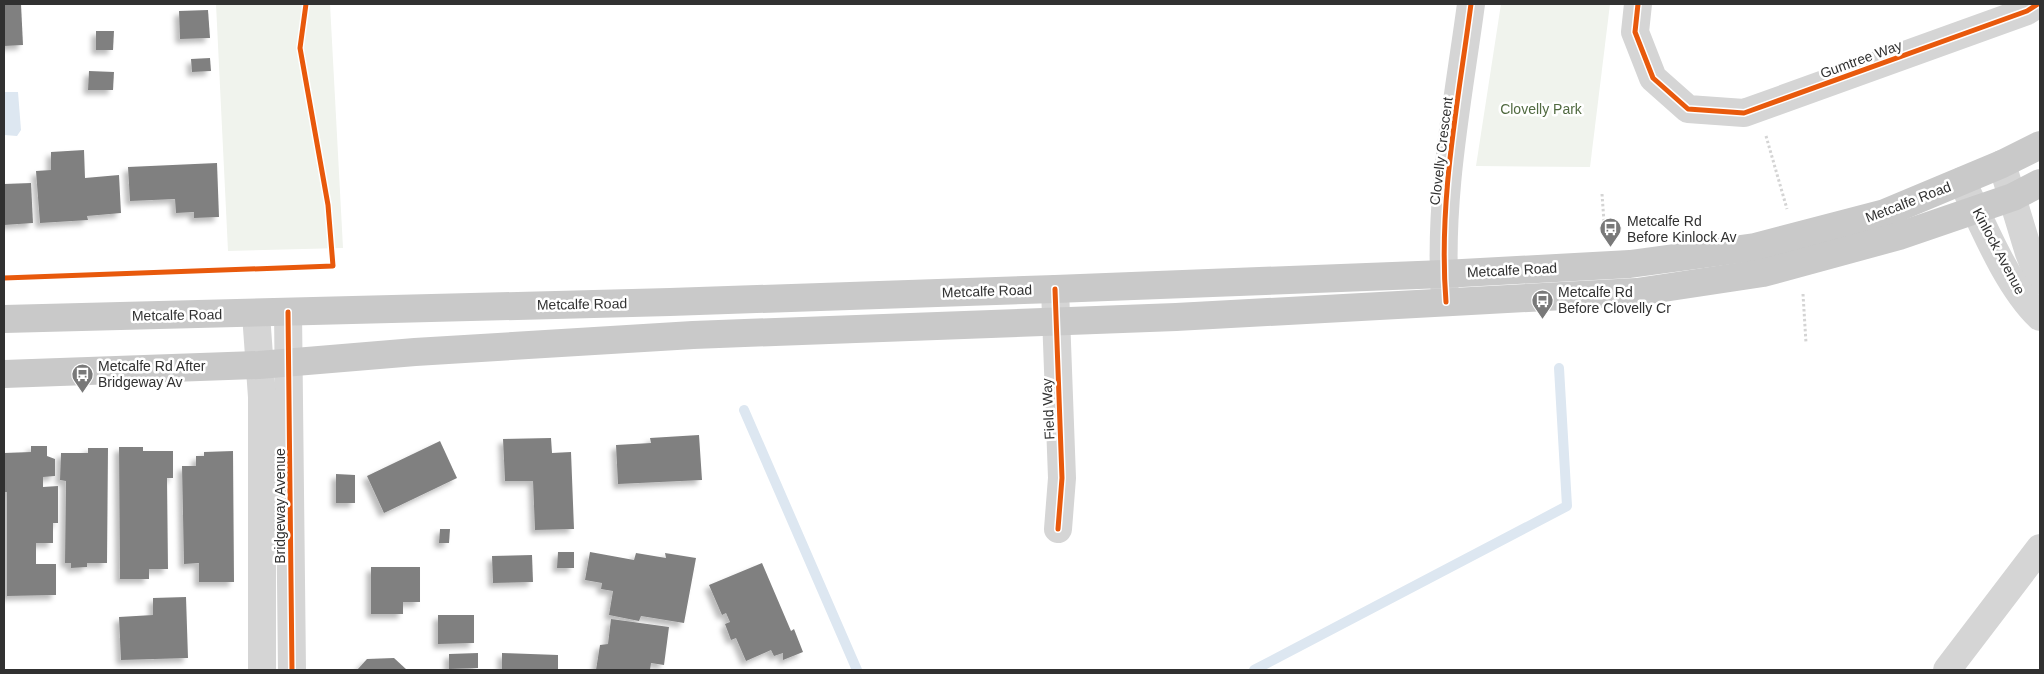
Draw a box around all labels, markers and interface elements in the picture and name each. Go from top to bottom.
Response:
street label: Gumtree Way [1818,37,1904,81]
street label: Clovelly Crescent [1426,96,1456,206]
park label: Clovelly Park [1500,101,1583,117]
street label: Metcalfe Road [1863,178,1953,226]
street label: Kinlock Avenue [1970,205,2029,297]
place label: Metcalfe Rd Before Kinlock Av [1627,213,1736,245]
bus stop icon: Metcalfe Rd Before Kinlock Av [1599,217,1623,248]
street label: Metcalfe Road [1467,260,1557,280]
street label: Metcalfe Road [942,281,1032,301]
place label: Metcalfe Rd Before Clovelly Cr [1558,284,1671,316]
bus stop icon: Metcalfe Rd Before Clovelly Cr [1530,288,1554,319]
street label: Metcalfe Road [537,295,627,313]
street label: Metcalfe Road [132,306,222,324]
place label: Metcalfe Rd After Bridgeway Av [98,358,206,390]
bus stop icon: Metcalfe Rd After Bridgeway Av [70,362,94,393]
street label: Field Way [1038,378,1058,440]
street label: Bridgeway Avenue [272,448,288,564]

